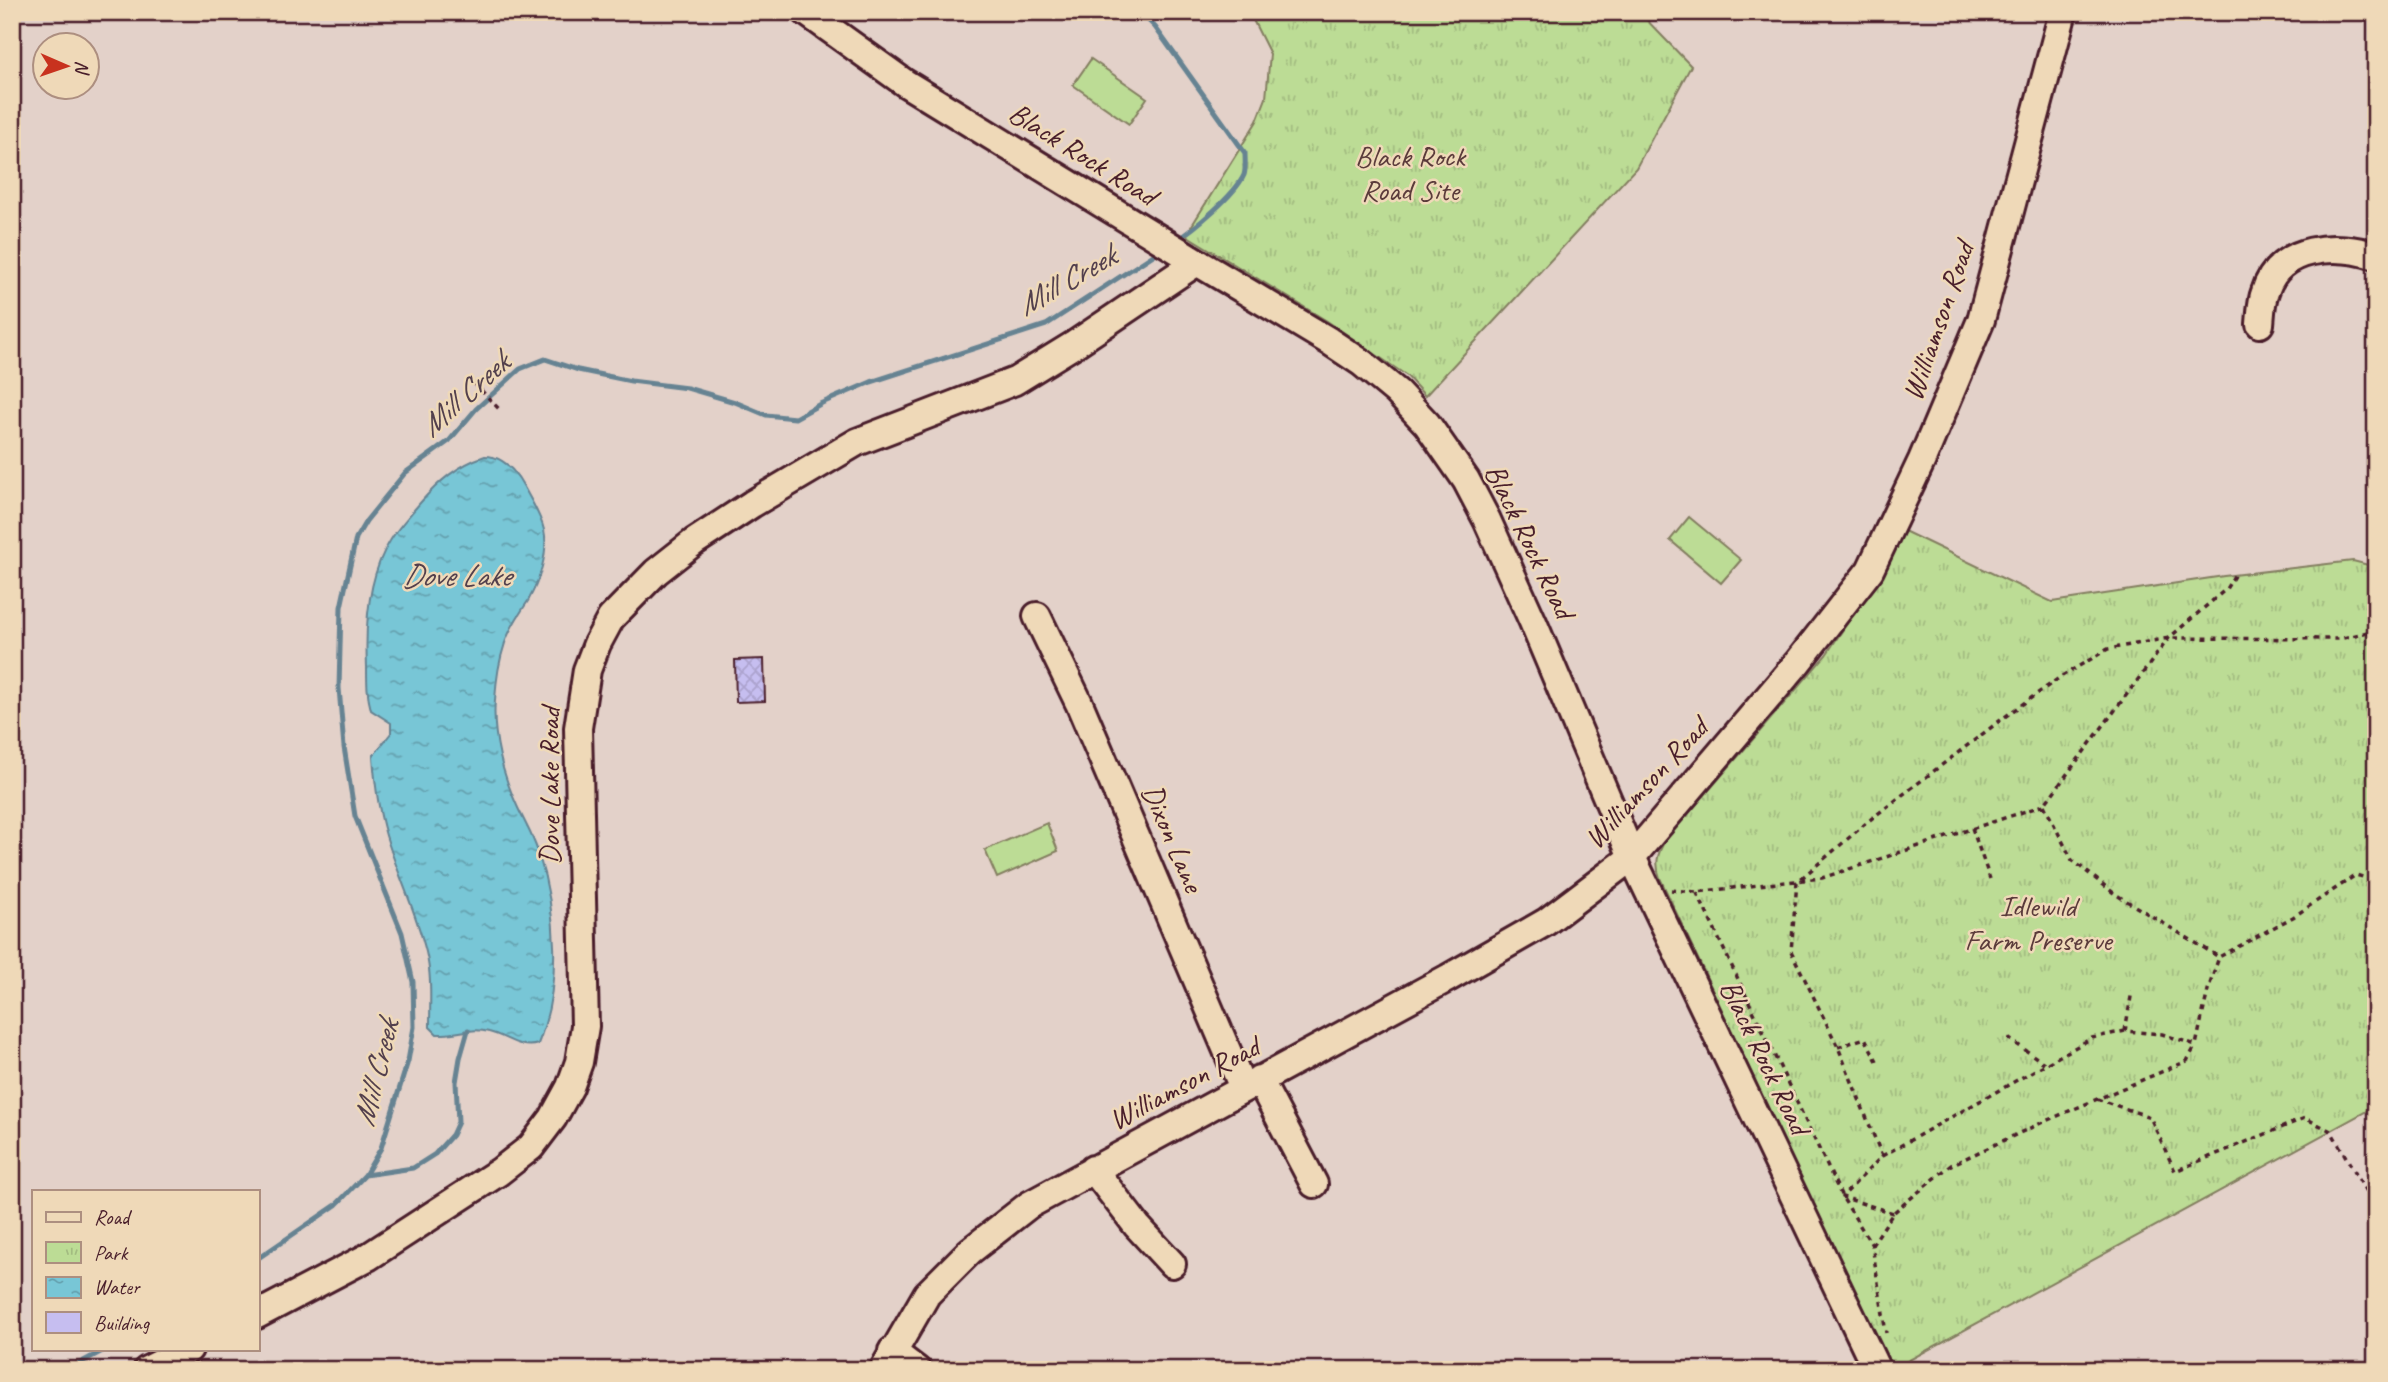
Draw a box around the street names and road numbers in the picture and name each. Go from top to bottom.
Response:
street label: Black Rock Road [1002,94,1168,217]
street label: Williamson Road [1893,233,1984,405]
street label: Black Rock Road [1476,457,1586,628]
street label: Dove Lake Road [530,703,568,865]
street label: Williamson Road [1576,707,1719,856]
street label: Dixon Lane [1133,778,1214,900]
street label: Black Rock Road [1711,973,1821,1144]
street label: Williamson Road [1102,1026,1269,1139]

